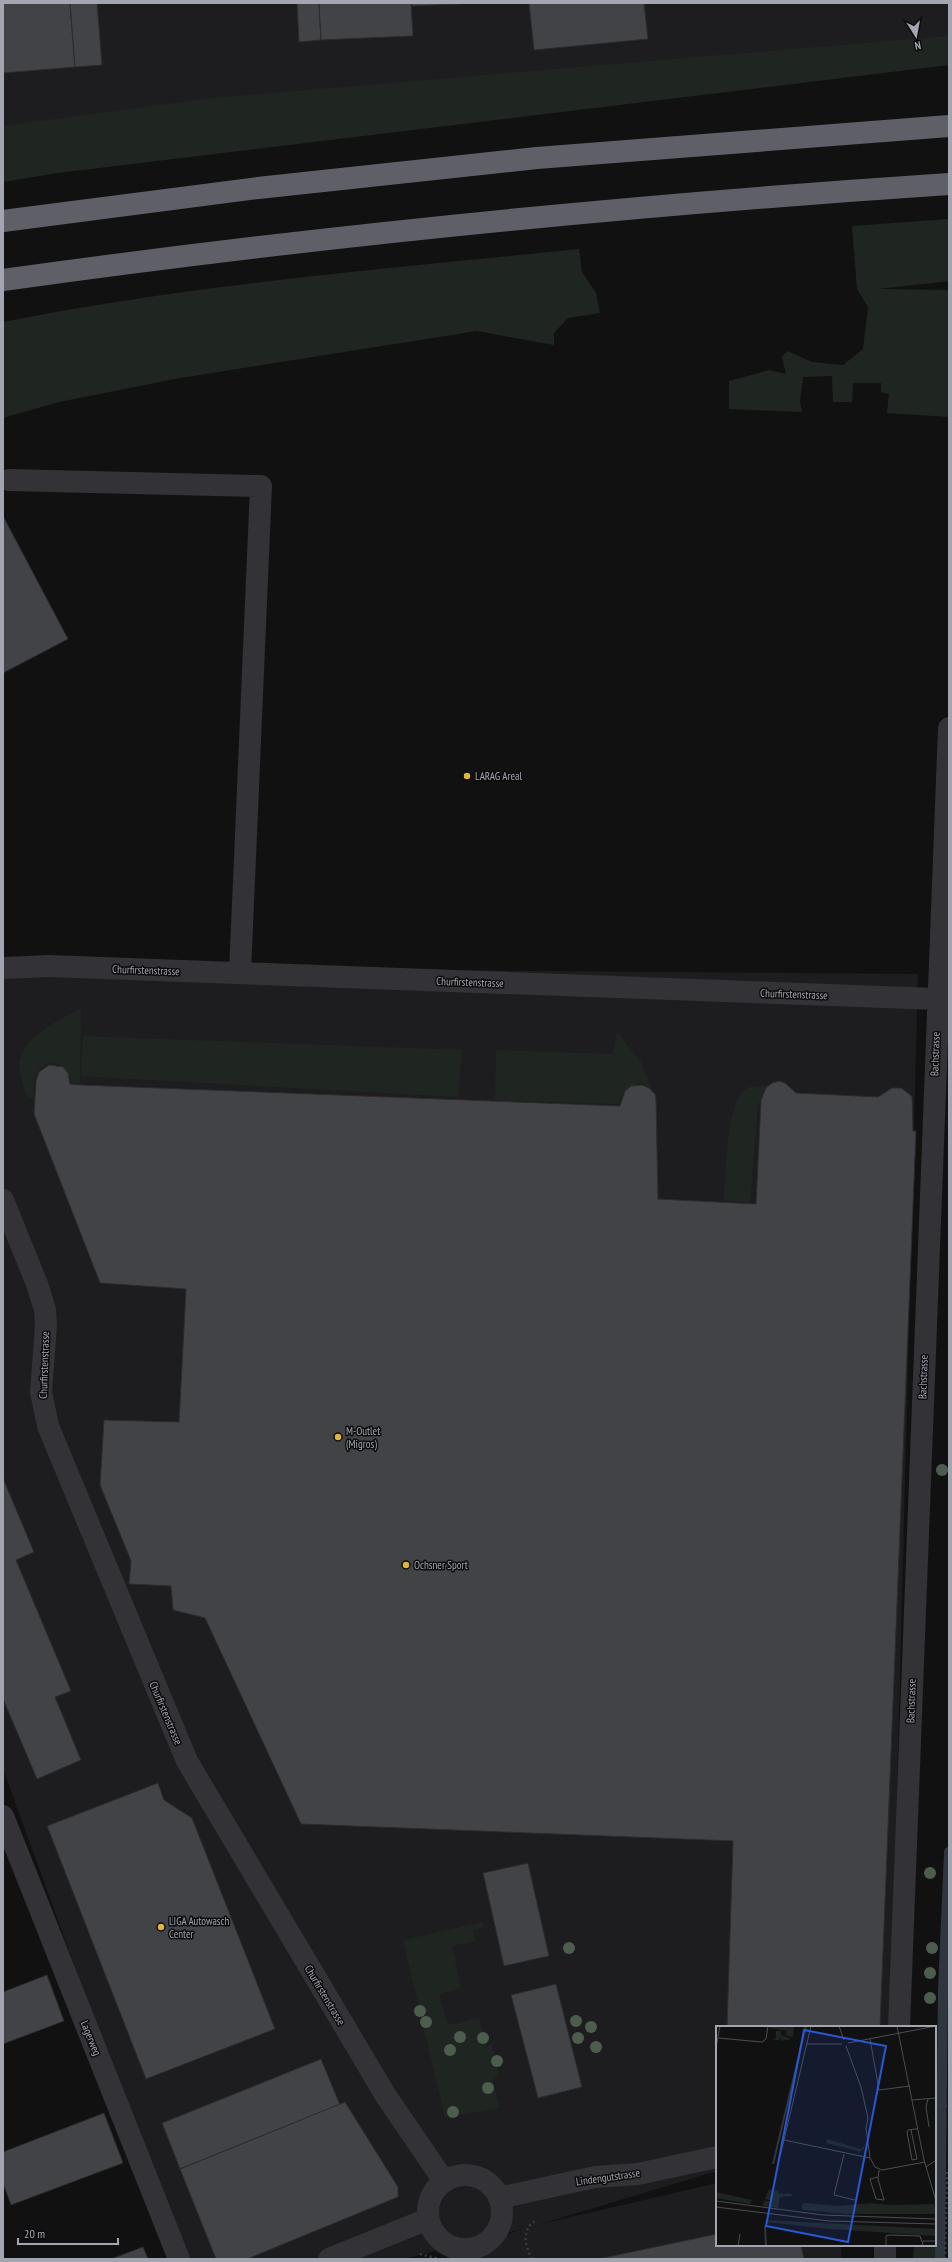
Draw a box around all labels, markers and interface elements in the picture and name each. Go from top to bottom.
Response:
north arrow [896,16,936,56]
text: N [914,38,922,53]
place label: LARAG Areal [475,769,522,783]
marker: LARAG Areal [462,771,472,781]
street label: Churfirstenstrasse [112,962,181,978]
street label: Churfirstenstrasse [436,974,505,990]
street label: Churfirstenstrasse [760,986,829,1002]
street label: Bachstrasse [927,1031,943,1076]
street label: Churfirstenstrasse [36,1330,52,1399]
street label: Bachstrasse [915,1354,931,1399]
place label: M-Outlet (Migros) [346,1424,380,1451]
marker: M-Outlet (Migros) [333,1432,343,1442]
place label: Ochsner Sport [414,1558,468,1572]
marker: Ochsner Sport [401,1560,411,1570]
street label: Bachstrasse [903,1678,919,1723]
street label: Churfirstenstrasse [146,1679,186,1747]
place label: LIGA Autowasch Center [169,1914,230,1941]
marker: LIGA Autowasch Center [156,1922,166,1932]
street label: Churfirstenstrasse [302,1962,349,2028]
street label: Lagerweg [78,2018,104,2058]
inset map [716,2026,936,2246]
street label: Lindengutstrasse [575,2166,641,2188]
scale bar [18,2220,118,2246]
text: 20 m [24,2226,45,2241]

